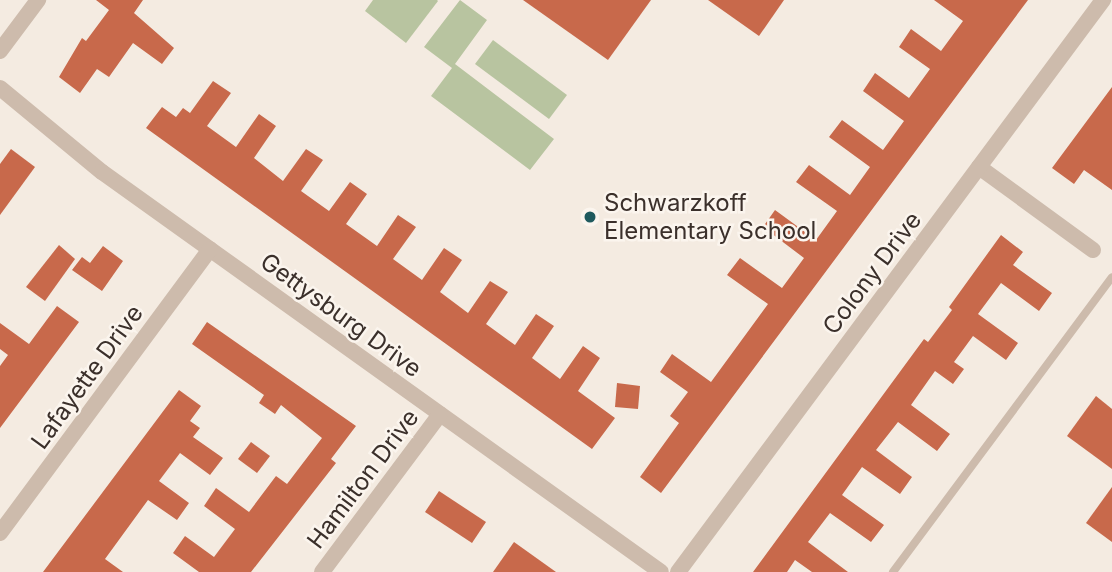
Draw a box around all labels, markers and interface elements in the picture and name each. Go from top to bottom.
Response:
place label: Schwarzkoff Elementary School [604,189,816,245]
street label: Colony Drive [817,206,927,340]
marker: Schwarzkoff Elementary School [582,209,598,225]
street label: Gettysburg Drive [255,247,427,383]
street label: Lafayette Drive [25,299,149,455]
street label: Hamilton Drive [301,404,425,554]

